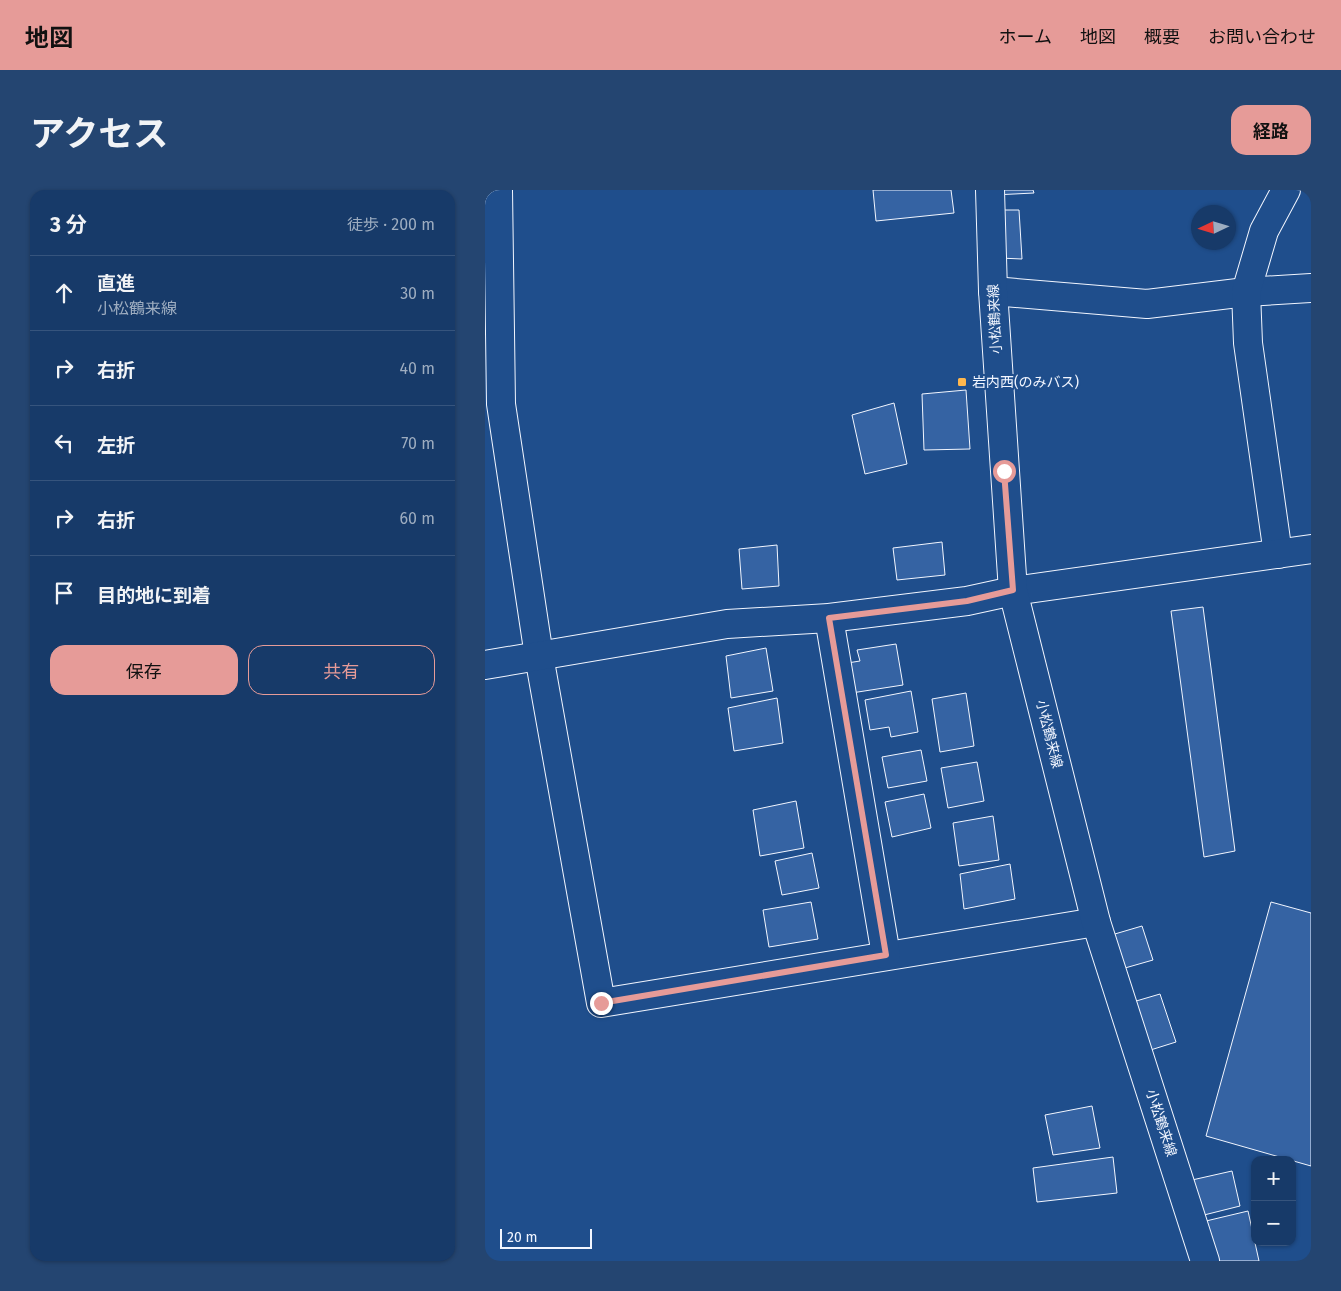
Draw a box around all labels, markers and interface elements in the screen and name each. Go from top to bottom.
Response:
text: 地図 [25,24,73,52]
text: ホーム [999,26,1052,48]
text: 地図 [1080,26,1116,48]
text: 概要 [1144,26,1180,48]
text: お問い合わせ [1208,26,1316,48]
button: 経路 [1231,105,1311,155]
text: アクセス [30,113,168,155]
north arrow [1191,205,1236,250]
text: 3 分 [50,212,87,238]
text: 徒歩 · 200 m [347,215,435,234]
text: 直進 [97,272,135,295]
icon: ahead [50,279,78,307]
text: 30 m [400,284,435,303]
street label: 小松鶴来線 [985,284,1005,354]
text: 小松鶴来線 [97,299,177,318]
icon: right [50,354,78,382]
text: 右折 [97,359,135,382]
text: 40 m [400,359,435,378]
place label: 岩内西(のみバス) [972,374,1079,391]
marker: 岩内西(のみバス) [956,376,968,388]
icon: left [50,429,78,457]
text: 左折 [97,434,135,457]
text: 70 m [401,434,435,453]
route start [993,460,1016,483]
icon: right [50,504,78,532]
text: 右折 [97,509,135,532]
text: 60 m [400,509,435,528]
icon: arrive [50,579,78,607]
text: 目的地に到着 [97,584,211,607]
button: 保存 [50,645,238,695]
button: 共有 [248,645,435,695]
street label: 小松鶴来線 [1032,698,1066,770]
route end [590,992,613,1015]
street label: 小松鶴来線 [1142,1087,1180,1159]
map controls [1251,1156,1296,1246]
button: + [1251,1156,1296,1201]
button: − [1251,1201,1296,1246]
scale bar [500,1226,593,1249]
text: 20 m [507,1229,537,1246]

